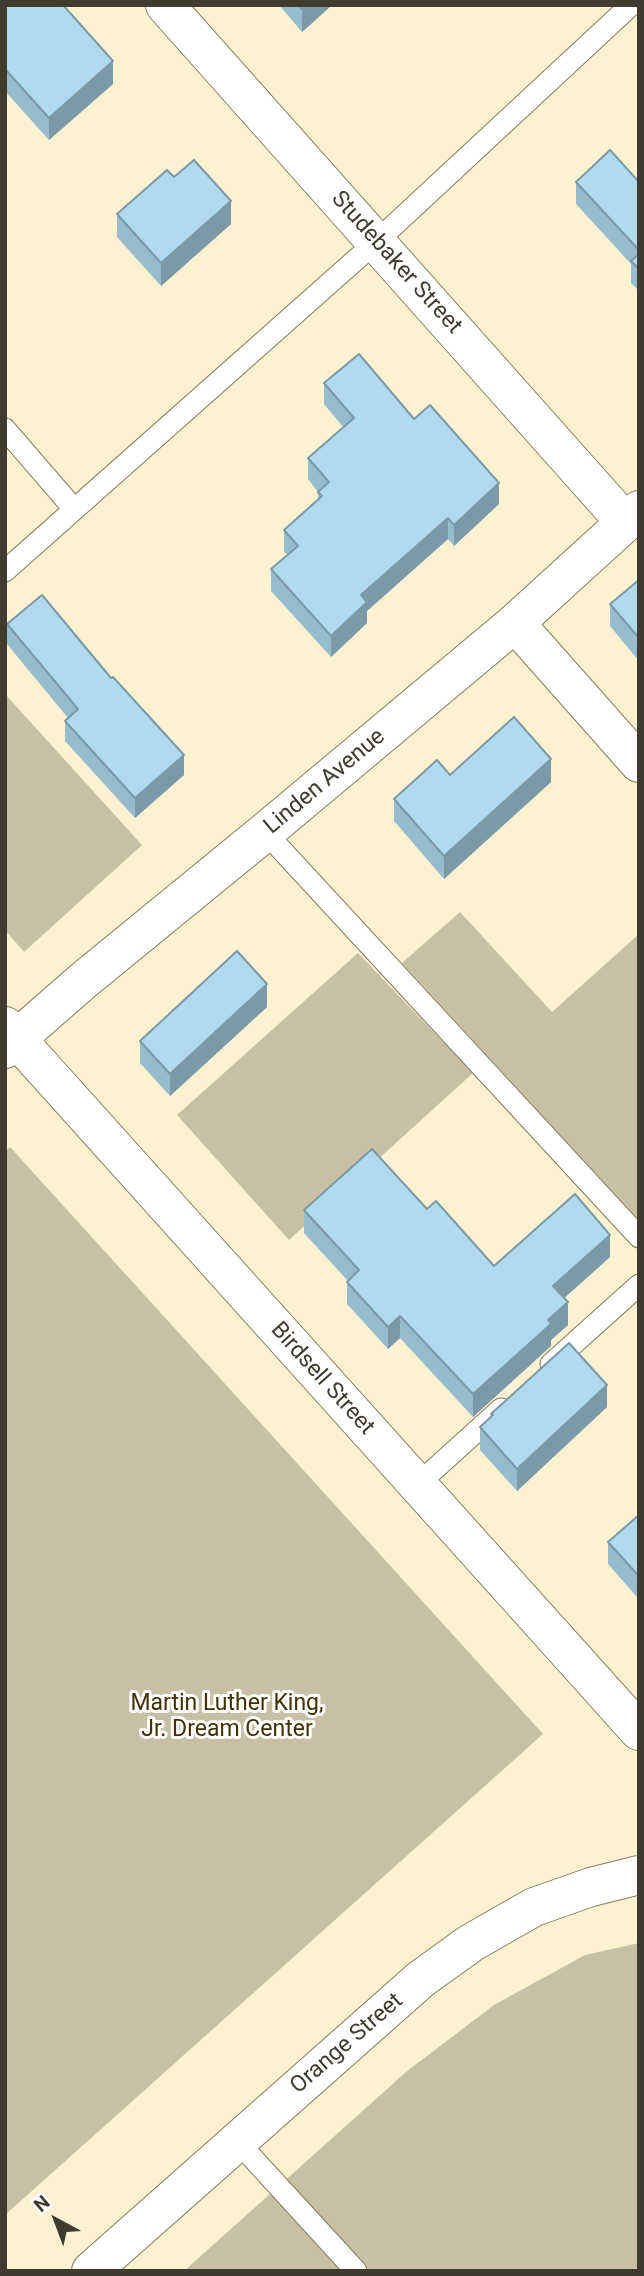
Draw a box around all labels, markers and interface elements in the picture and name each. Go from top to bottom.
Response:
street label: Studebaker Street [325,186,467,340]
street label: Linden Avenue [259,723,391,841]
street label: Birdsell Street [264,1317,380,1441]
park label: Martin Luther King, Jr. Dream Center [130,1690,324,1744]
street label: Orange Street [285,1988,409,2100]
north arrow [21,2185,91,2255]
text: N [29,2191,54,2217]

